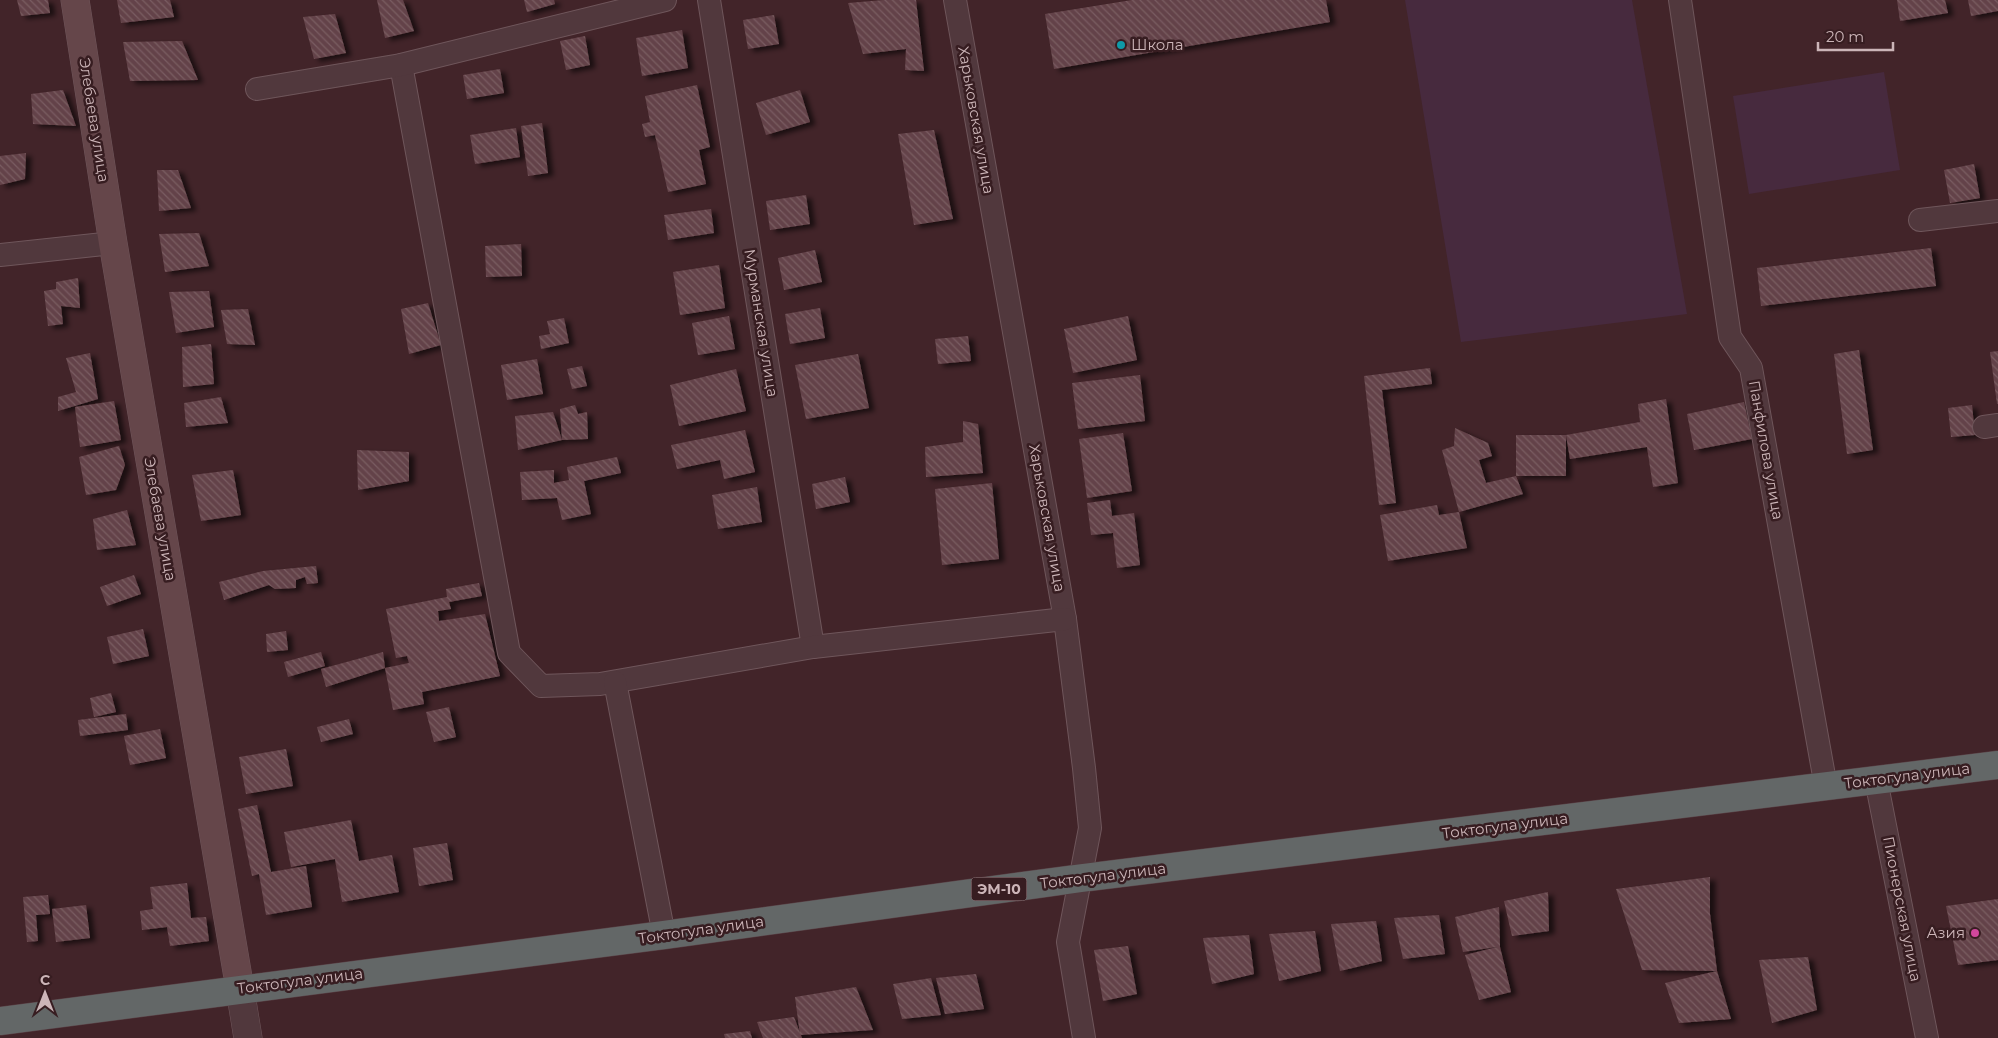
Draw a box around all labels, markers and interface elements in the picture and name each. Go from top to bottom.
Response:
scale bar [1818,20,1893,52]
text: 20 m [1826,27,1864,46]
place label: Школа [1131,35,1184,54]
marker: Школа [1115,39,1127,51]
street label: Харьковская улица [954,45,999,195]
street label: Элебаева улица [75,56,114,183]
street label: Мурманская улица [740,248,783,398]
street label: Панфилова улица [1745,379,1788,521]
street label: Харьковская улица [1025,443,1070,593]
street label: Элебаева улица [140,455,181,582]
street label: Токтогула улица [1843,758,1971,793]
street label: Токтогула улица [1441,808,1569,843]
street label: Пионерская улица [1879,835,1926,983]
street label: Токтогула улица [1039,858,1167,893]
road number: ЭМ-10 [972,878,1026,901]
street label: Токтогула улица [637,911,765,948]
place label: Aзия [1927,923,1965,942]
marker: Aзия [1969,927,1981,939]
street label: Токтогула улица [236,963,364,998]
north arrow [20,968,70,1018]
text: С [40,971,50,989]

